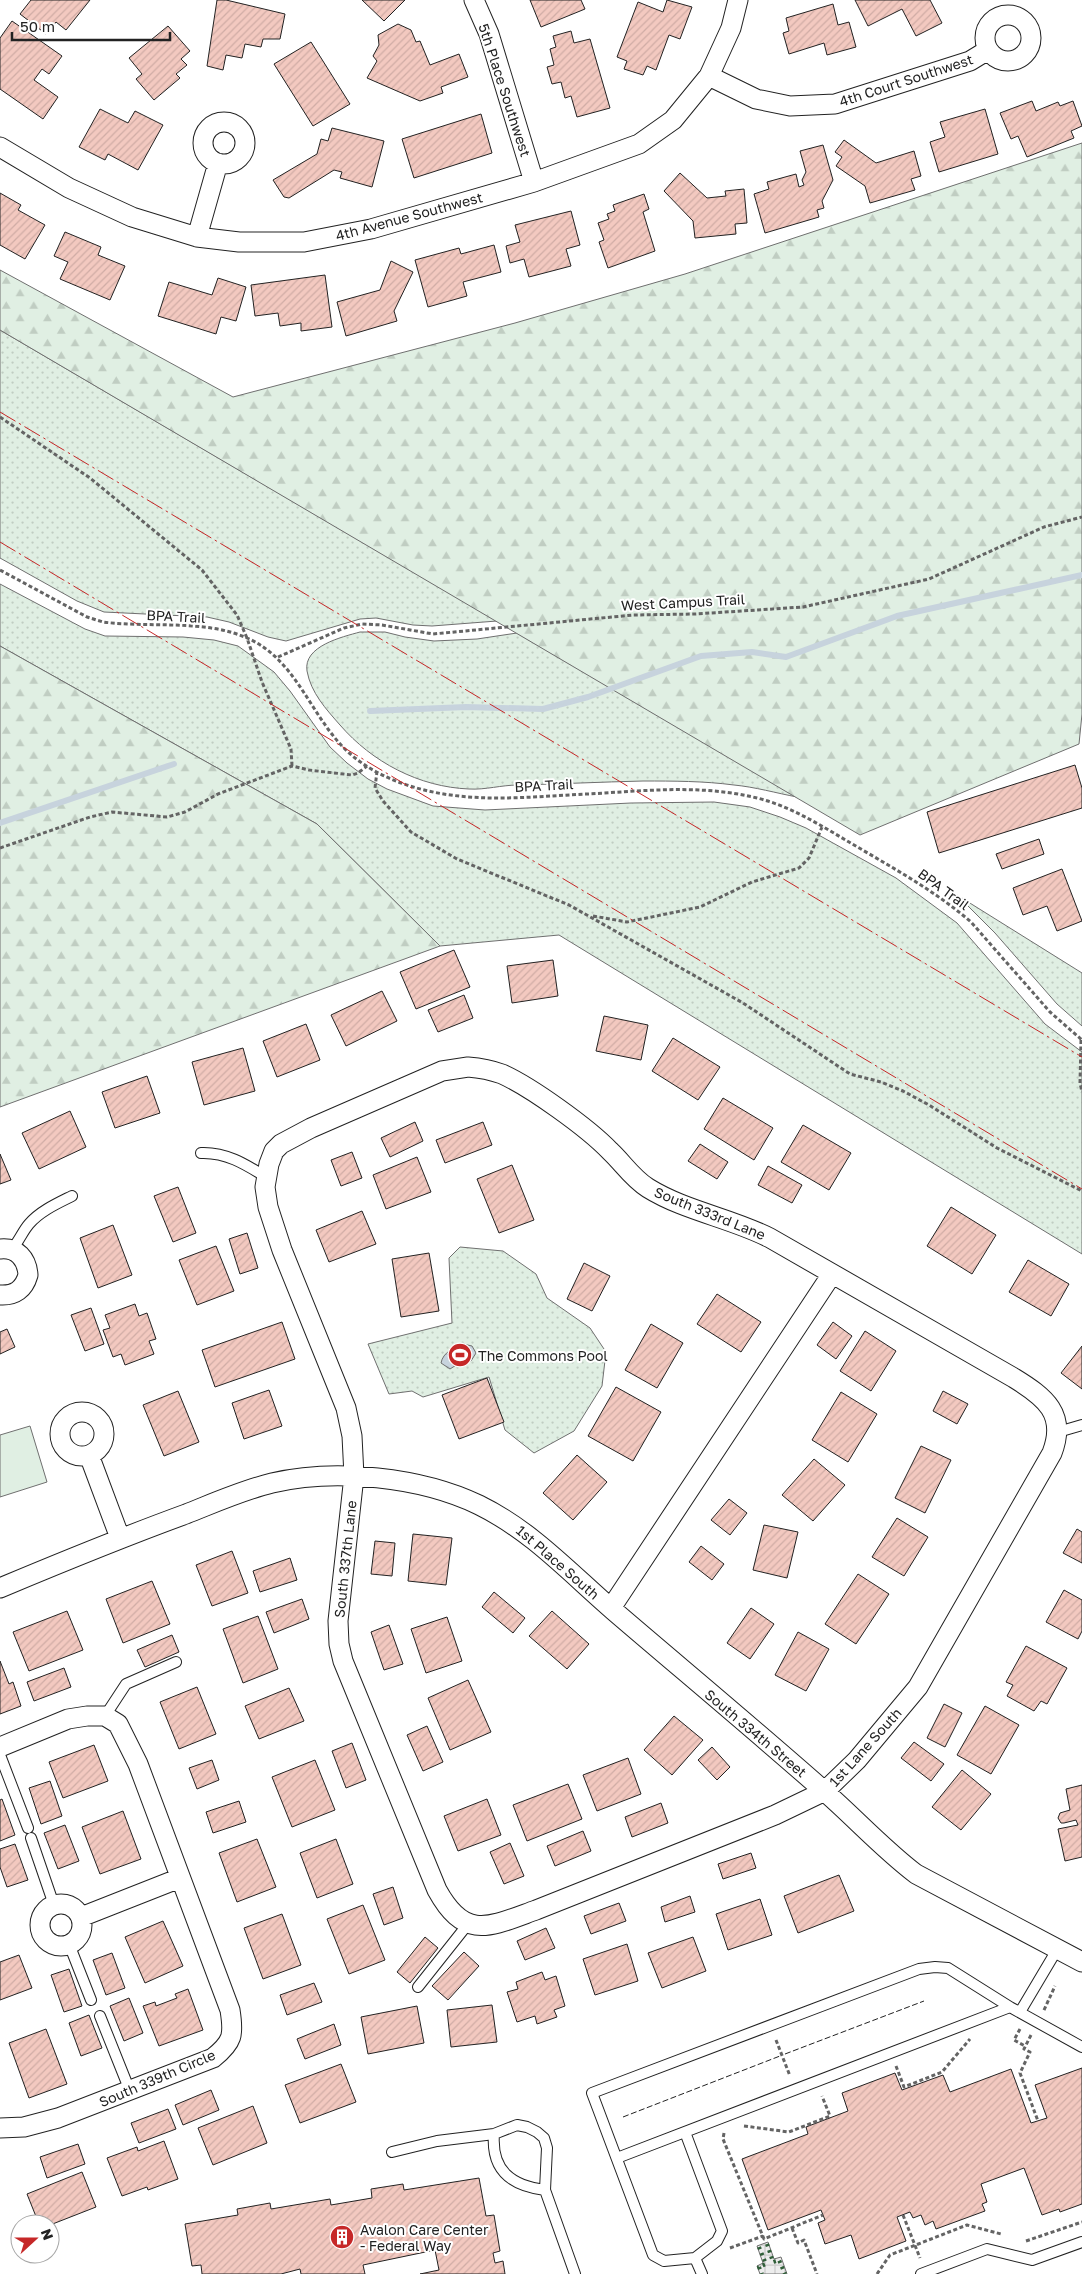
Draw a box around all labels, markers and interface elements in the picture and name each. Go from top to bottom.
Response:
scale bar [12,10,170,42]
text: 50 m [20,17,55,35]
street label: 5th Place Southwest [475,21,535,159]
street label: 4th Court Southwest [837,50,975,110]
street label: 4th Avenue Southwest [334,188,484,244]
street label: West Campus Trail [621,590,745,614]
street label: BPA Trail [146,606,206,626]
street label: BPA Trail [514,775,574,795]
street label: BPA Trail [915,865,973,913]
street label: South 333rd Lane [652,1183,768,1243]
sports icon: The Commons Pool [447,1342,473,1368]
place label: The Commons Pool [478,1347,608,1364]
street label: South 337th Lane [330,1500,360,1618]
street label: 1st Place South [513,1521,603,1603]
street label: South 334th Street [702,1685,810,1781]
street label: 1st Lane South [825,1704,905,1790]
street label: South 339th Circle [96,2046,218,2110]
north arrow [10,2214,60,2264]
place label: Avalon Care Center - Federal Way [360,2221,489,2254]
building icon: Avalon Care Center - Federal Way [329,2224,355,2250]
text: N [38,2226,57,2242]

